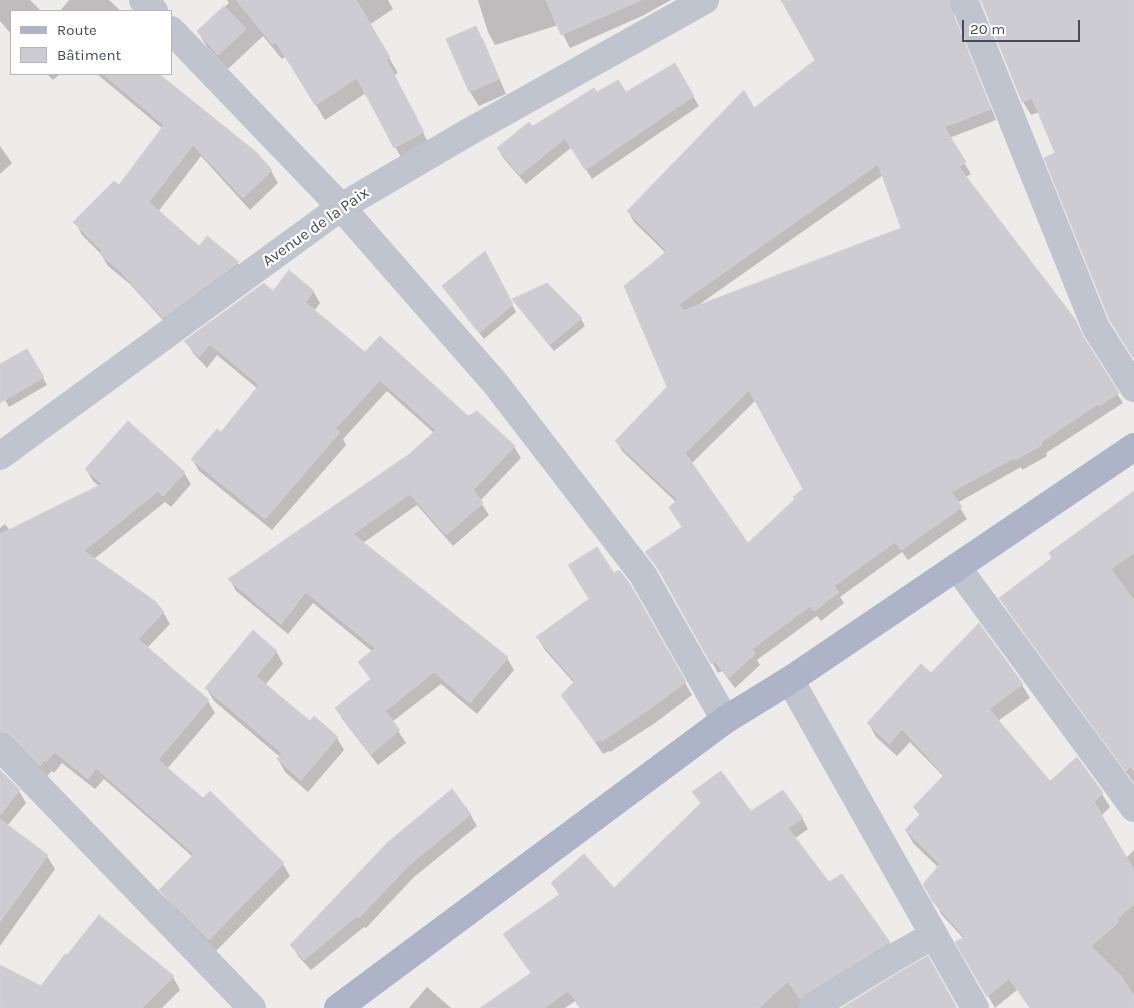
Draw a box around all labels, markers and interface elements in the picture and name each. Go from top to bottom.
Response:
legend [10,10,172,75]
scale bar [964,10,1082,42]
text: 20 m [970,20,1005,38]
text: Route [57,21,97,39]
text: Bâtiment [57,46,121,64]
street label: Avenue de la Paix [259,183,373,271]

